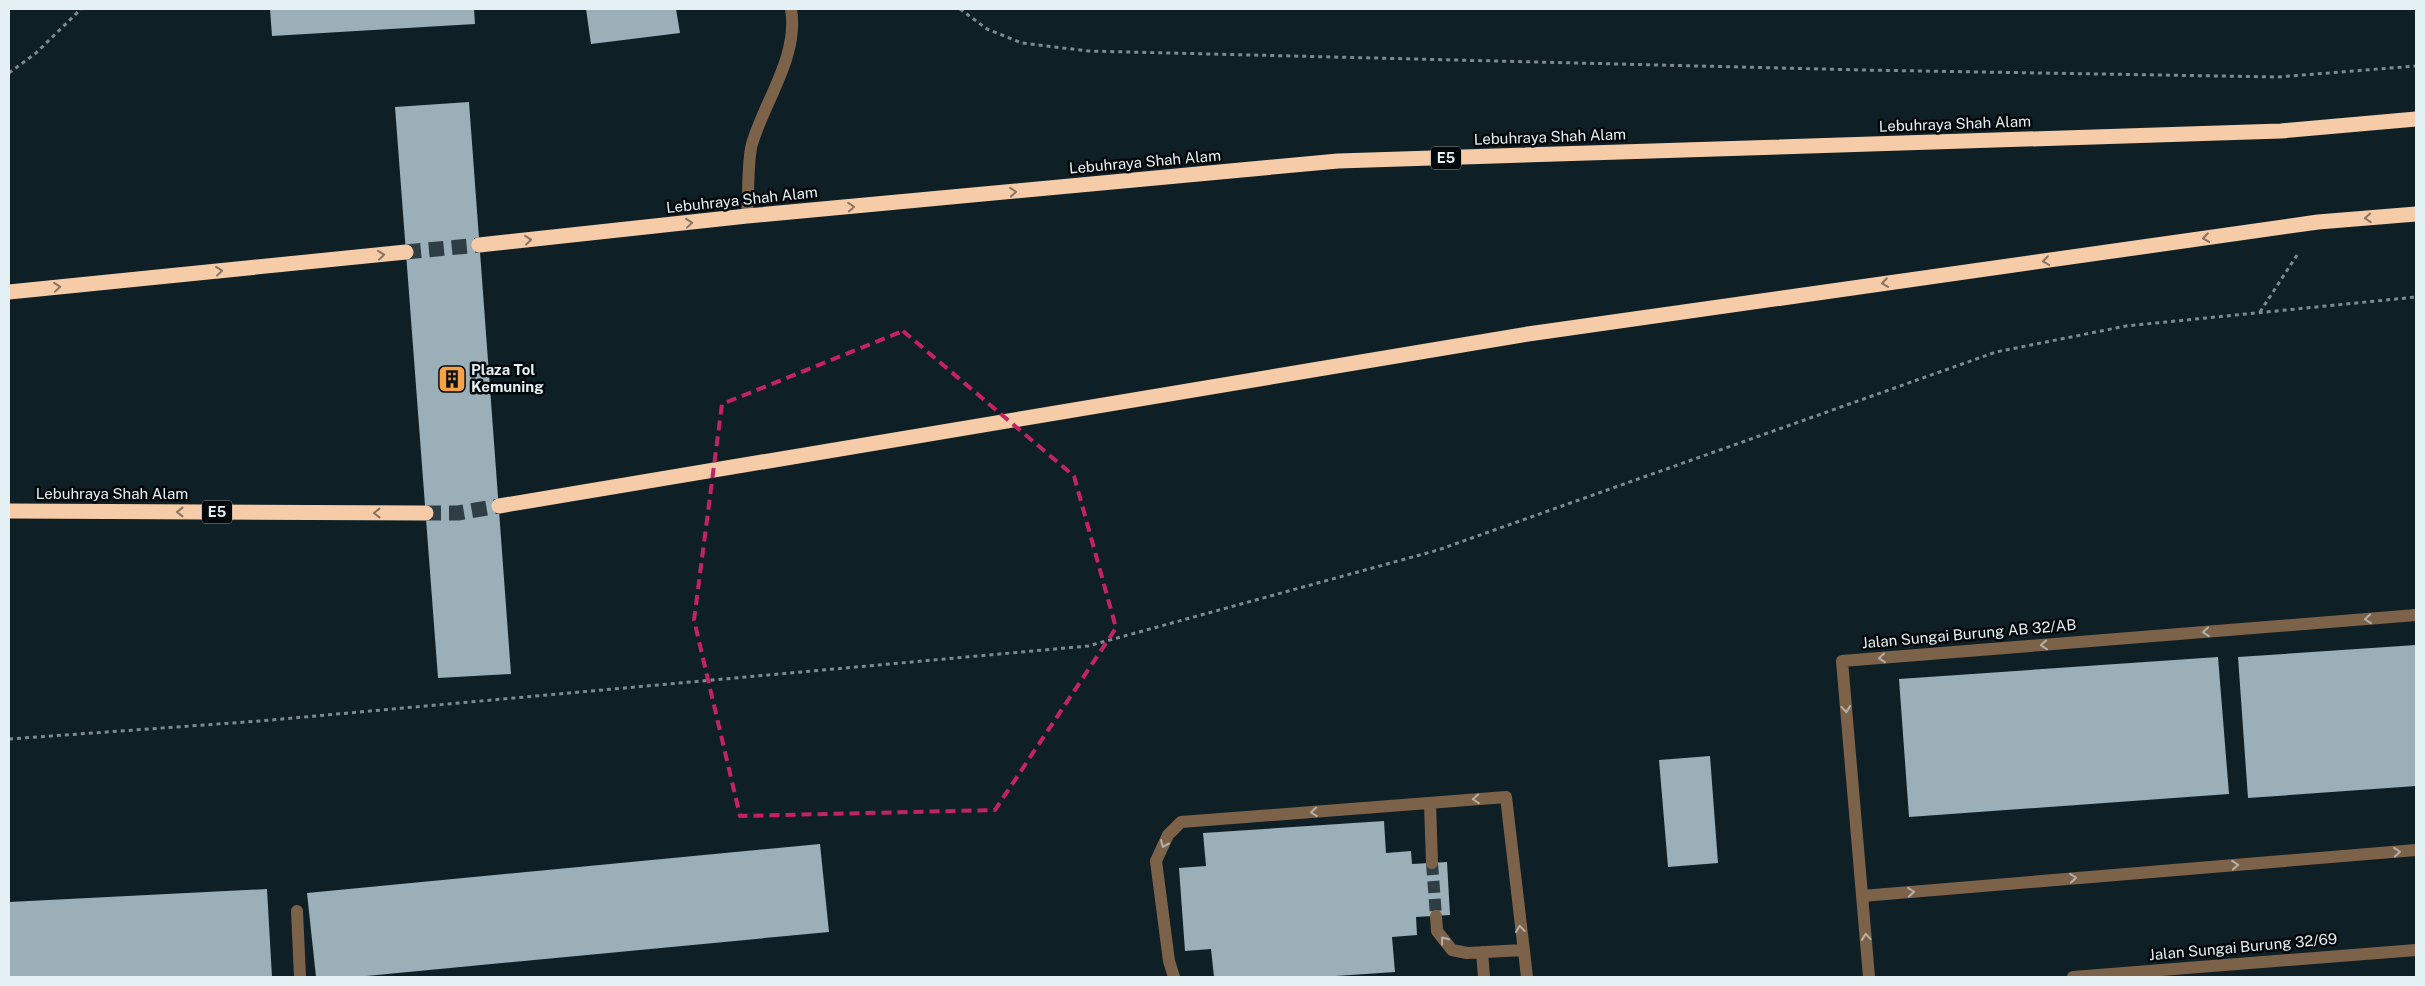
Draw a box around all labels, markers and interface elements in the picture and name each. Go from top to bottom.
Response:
street label: Lebuhraya Shah Alam [1879,112,2031,135]
street label: Lebuhraya Shah Alam [1474,125,1626,148]
street label: Lebuhraya Shah Alam [1068,146,1222,177]
road number: E5 [1431,146,1461,170]
street label: Lebuhraya Shah Alam [665,183,819,216]
one-way arrow [1009,187,1017,198]
one-way arrow [847,202,855,213]
one-way arrow [2363,212,2371,223]
one-way arrow [685,217,693,228]
one-way arrow [2202,232,2211,242]
one-way arrow [524,234,532,245]
one-way arrow [377,249,385,260]
one-way arrow [2041,255,2050,265]
one-way arrow [215,266,223,277]
one-way arrow [1880,278,1889,288]
one-way arrow [54,282,62,293]
place label: Plaza Tol Kemuning [471,361,544,395]
building icon: Plaza Tol Kemuning [437,364,467,394]
street label: Lebuhraya Shah Alam [36,485,188,502]
road number: E5 [202,501,232,524]
one-way arrow [175,507,183,517]
one-way arrow [373,508,380,518]
one-way arrow [2363,613,2371,624]
street label: Jalan Sungai Burung AB 32/AB [1861,616,2077,651]
one-way arrow [2201,626,2209,637]
one-way arrow [2039,639,2047,650]
one-way arrow [1877,652,1885,663]
one-way arrow [1840,706,1851,714]
one-way arrow [1472,793,1480,804]
one-way arrow [1310,806,1318,817]
one-way arrow [1159,839,1170,848]
one-way arrow [2393,846,2401,857]
one-way arrow [2231,860,2239,871]
one-way arrow [2069,873,2077,884]
one-way arrow [1907,887,1915,898]
one-way arrow [1515,925,1526,933]
street label: Jalan Sungai Burung 32/69 [2148,930,2338,963]
one-way arrow [1860,932,1871,940]
one-way arrow [1441,936,1450,946]

